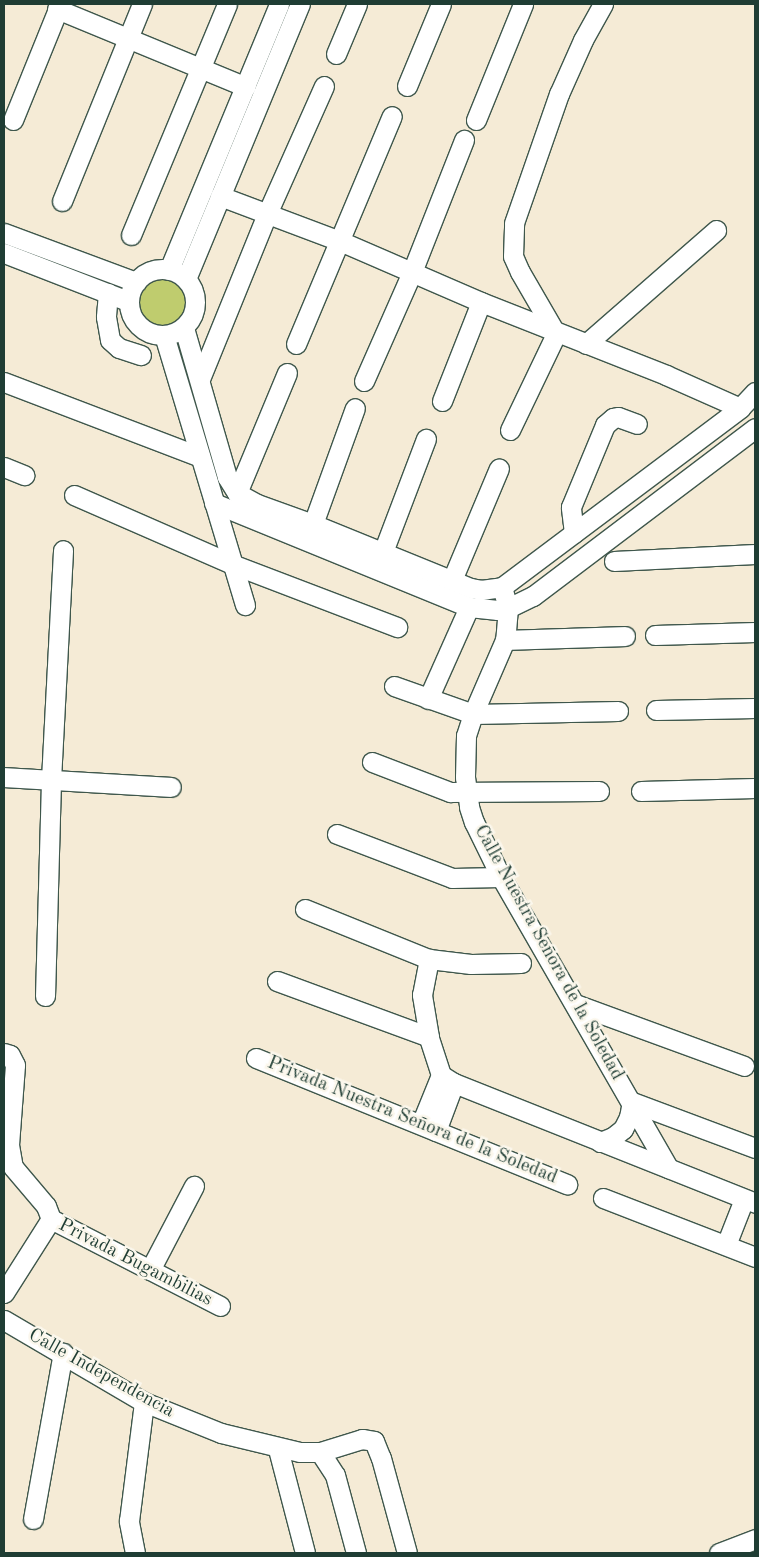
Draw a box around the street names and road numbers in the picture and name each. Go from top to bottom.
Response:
street label: Calle Nuestra Señora de la Soledad [468,821,628,1085]
street label: Privada Nuestra Señora de la Soledad [264,1052,560,1190]
street label: Privada Bugambilias [54,1214,216,1312]
street label: Calle Independencia [24,1324,178,1424]

